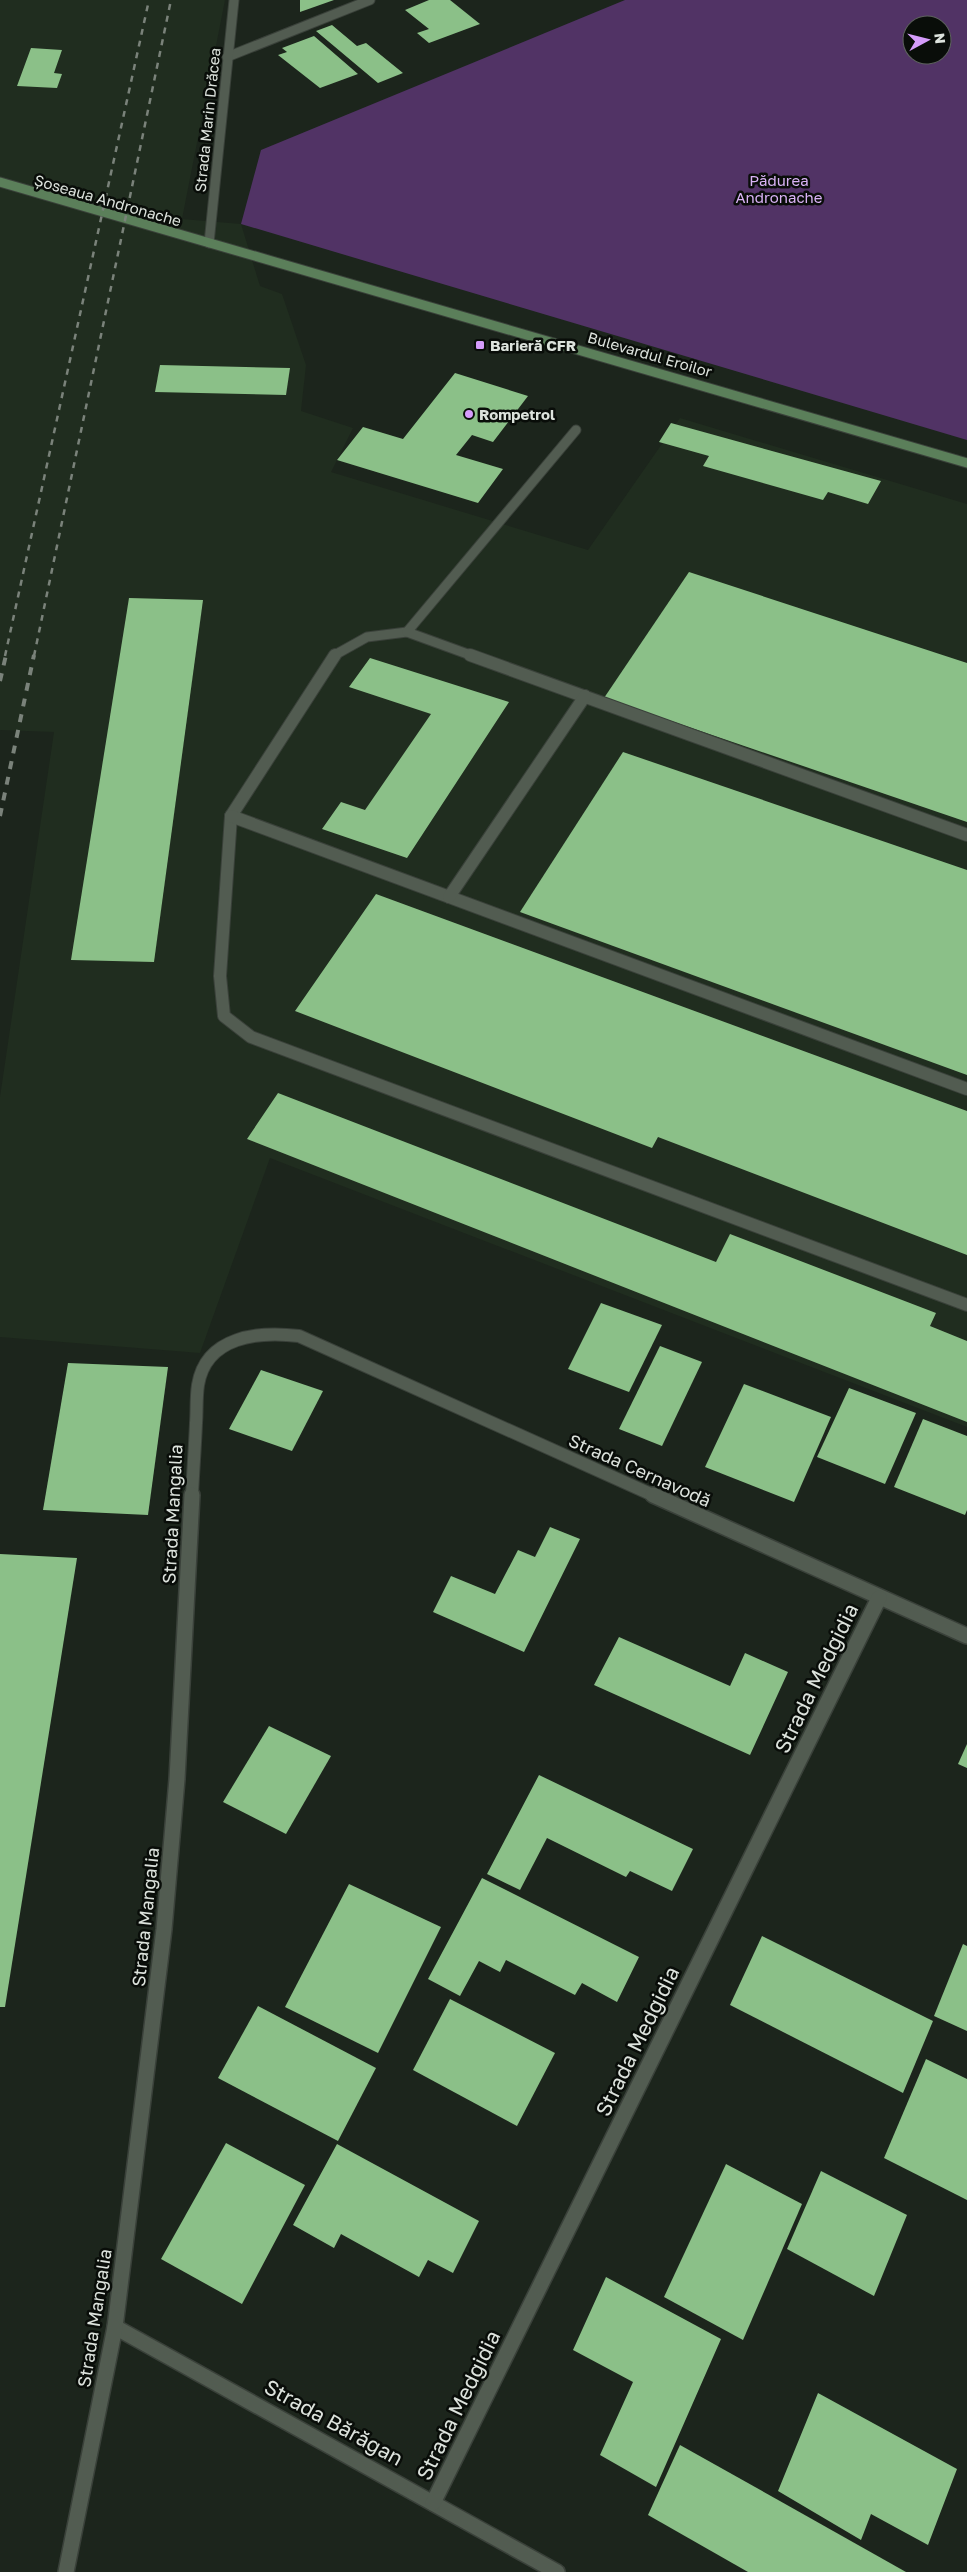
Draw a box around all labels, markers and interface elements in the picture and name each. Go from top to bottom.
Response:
north arrow [902,15,952,65]
text: N [931,32,949,45]
street label: Strada Marin Drăcea [190,47,224,193]
street label: Șoseaua Andronache [32,170,184,230]
park label: Pădurea Andronache [735,171,823,206]
street label: Bulevardul Eroilor [586,328,714,380]
place label: Barieră CFR [490,336,576,354]
marker: Barieră CFR [474,339,486,351]
place label: Rompetrol [479,405,555,423]
marker: Rompetrol [463,408,475,420]
street label: Strada Cernavodă [565,1429,715,1511]
street label: Strada Mangalia [157,1444,187,1584]
street label: Strada Medgidia [768,1599,864,1757]
street label: Strada Mangalia [127,1846,163,1988]
street label: Strada Medgidia [589,1962,685,2120]
street label: Strada Mangalia [72,2247,116,2389]
street label: Strada Medgidia [410,2326,506,2484]
street label: Strada Bărăgan [260,2373,408,2471]

